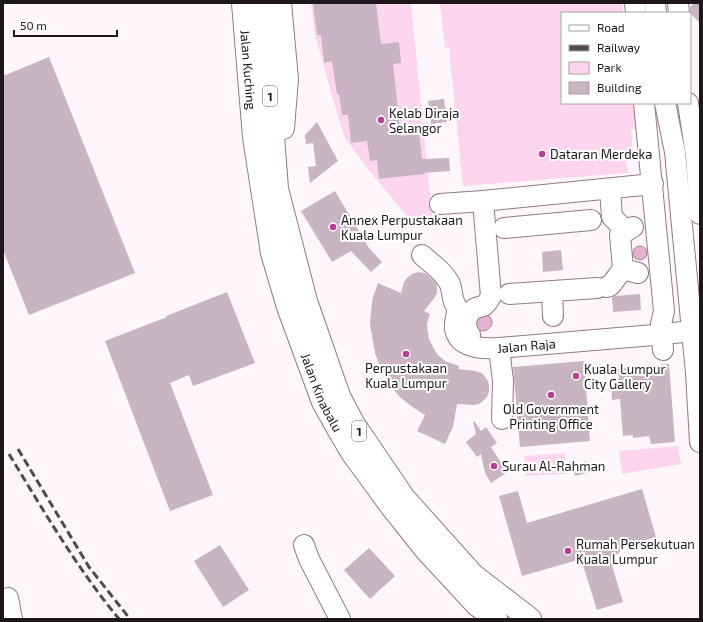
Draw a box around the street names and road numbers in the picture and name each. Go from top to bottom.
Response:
street label: Jalan Kuching [237,29,260,110]
road number: 1 [263,86,277,106]
street label: Jalan Raja [497,335,556,356]
street label: Jalan Kinabalu [298,351,346,435]
road number: 1 [352,421,366,441]

